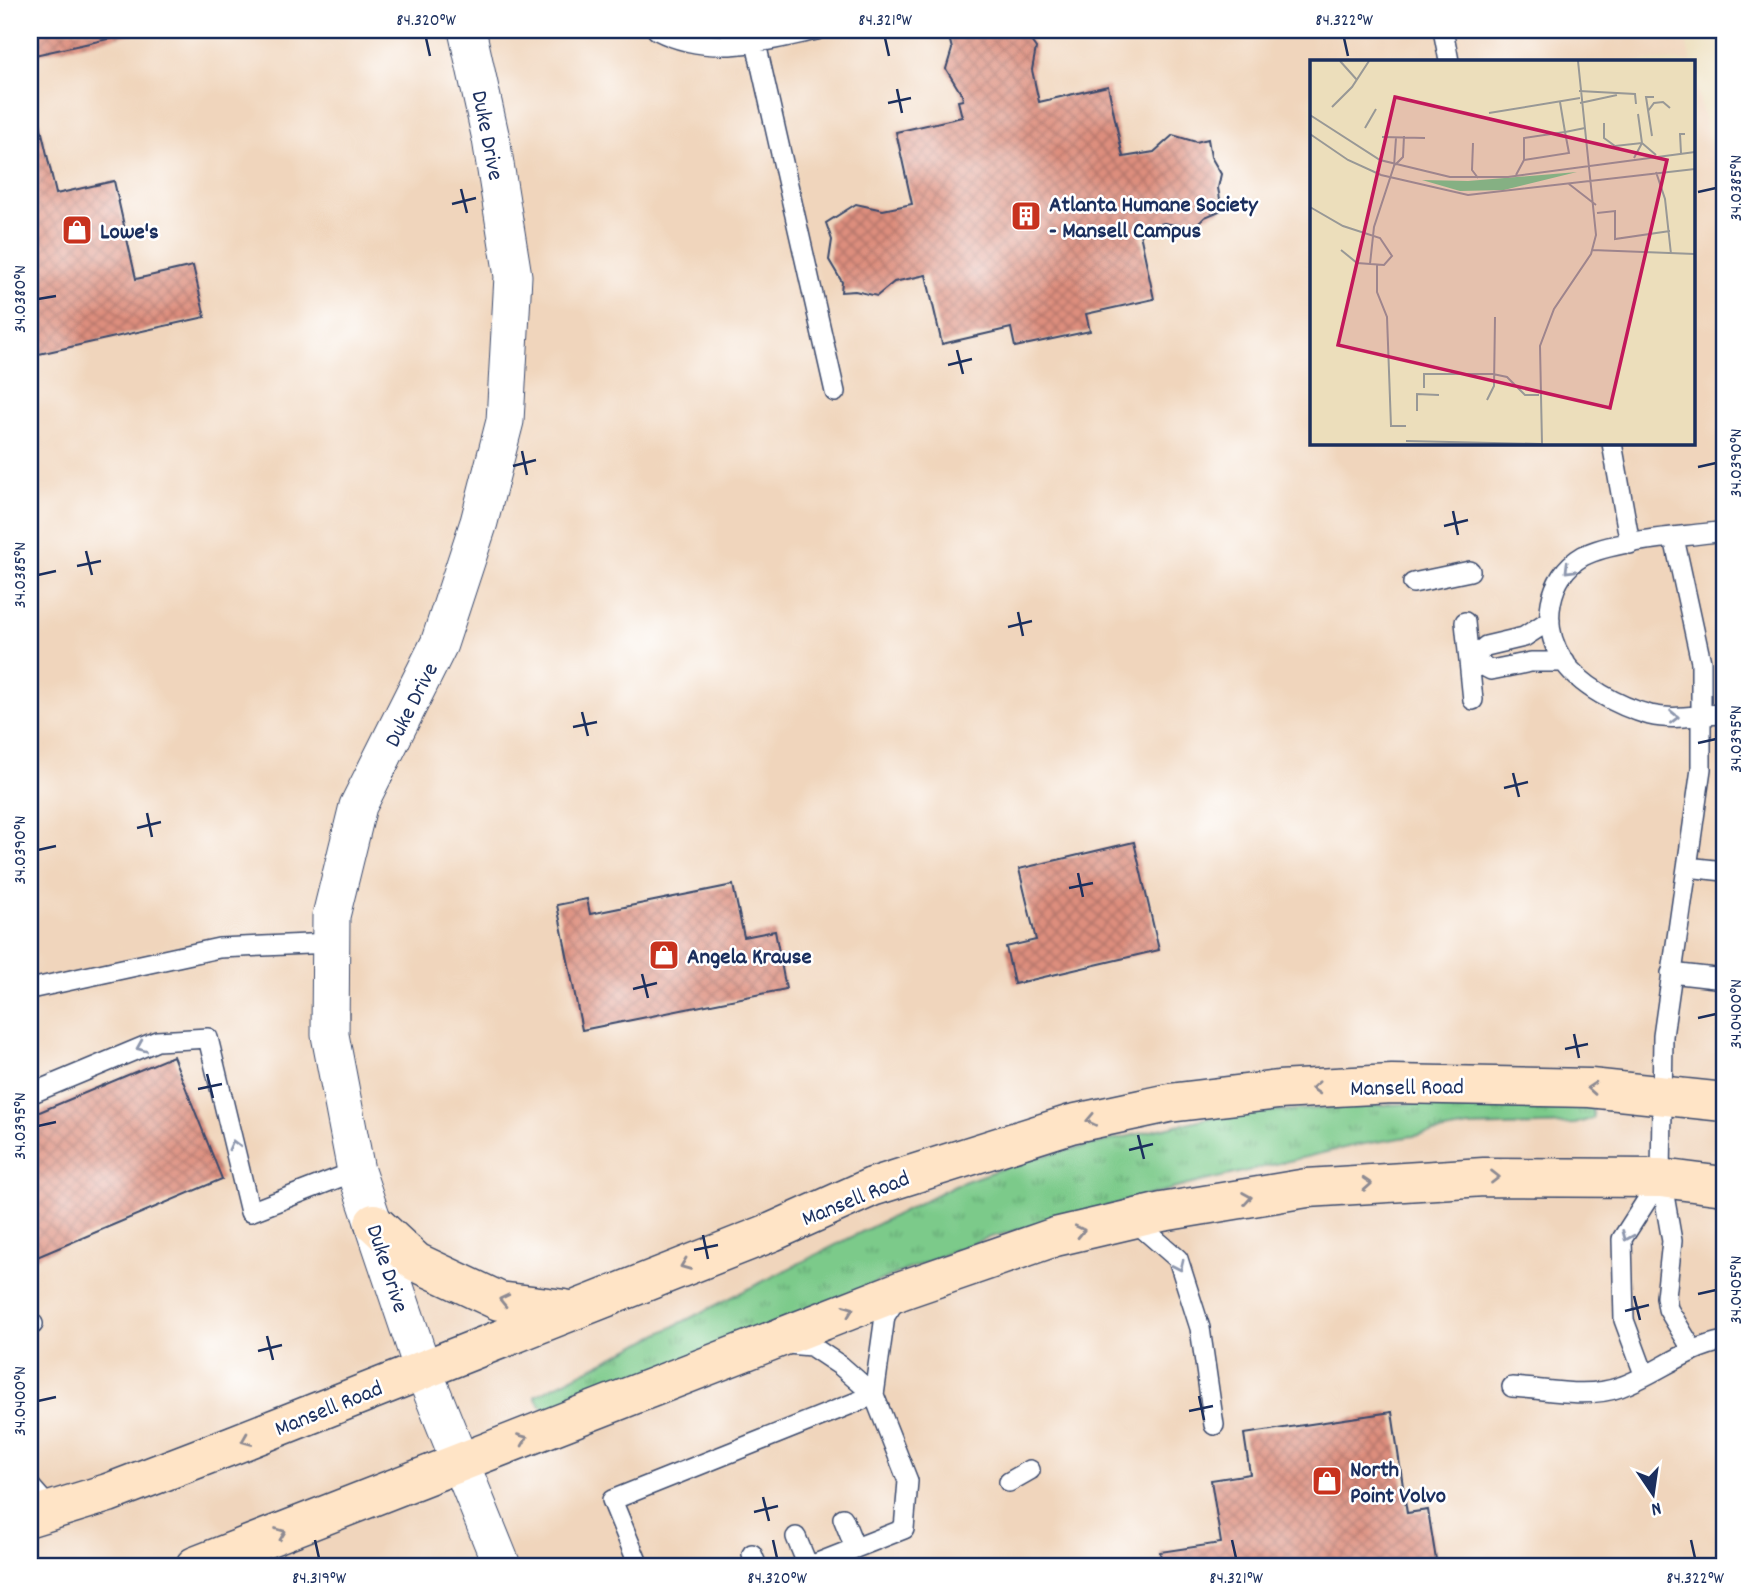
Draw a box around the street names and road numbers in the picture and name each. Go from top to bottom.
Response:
street label: Duke Drive [461,88,510,183]
street label: Duke Drive [378,658,448,754]
street label: Mansell Road [1350,1072,1464,1107]
street label: Mansell Road [797,1164,915,1237]
street label: Duke Drive [356,1221,415,1317]
street label: Mansell Road [270,1374,388,1447]

